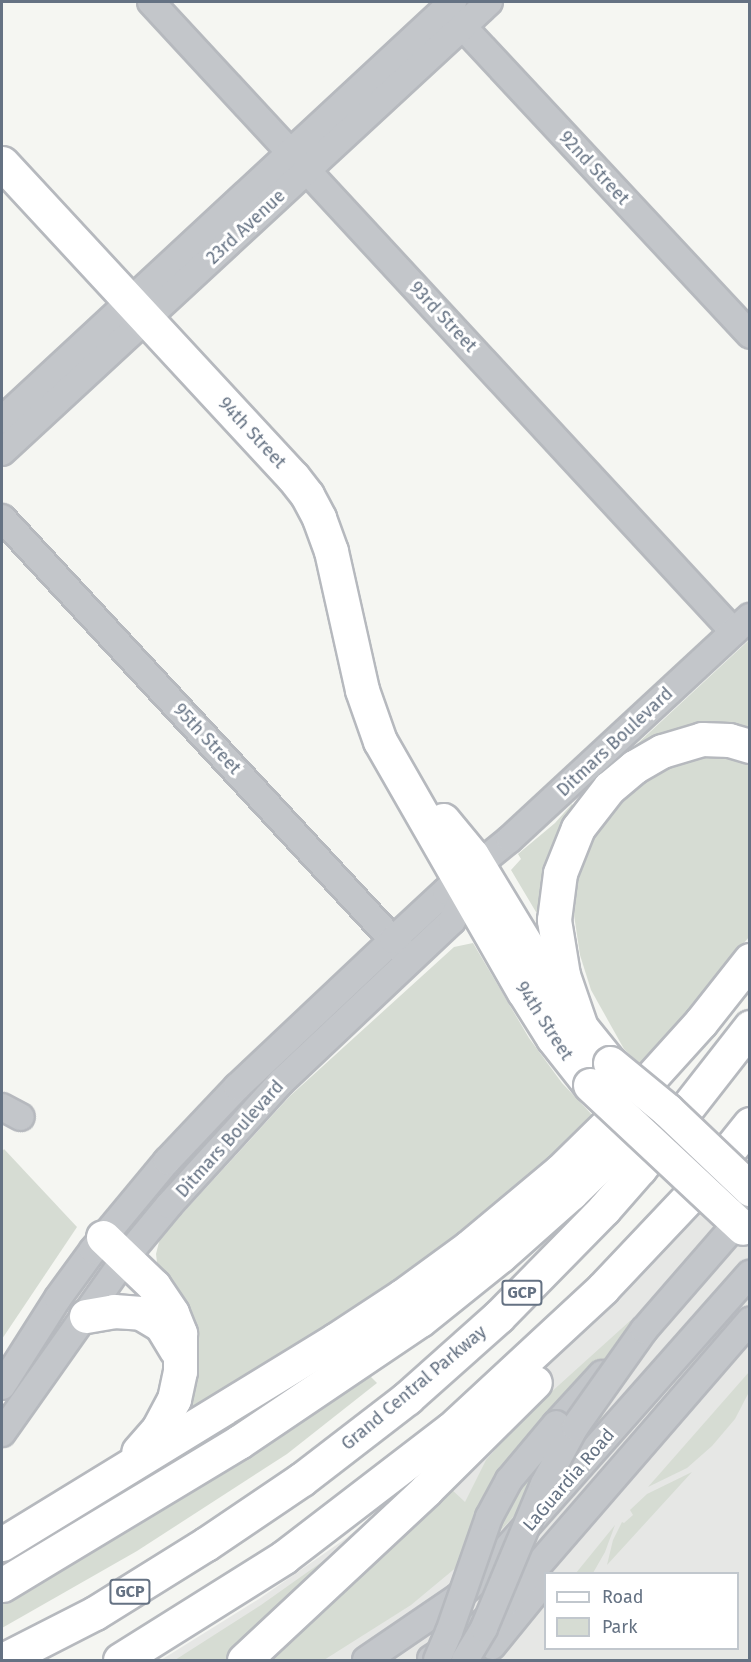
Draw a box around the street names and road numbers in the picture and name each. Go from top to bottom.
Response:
street label: 92nd Street [554,127,634,209]
street label: 23rd Avenue [202,185,290,269]
street label: 93rd Street [405,277,481,357]
street label: 94th Street [214,393,290,473]
street label: Ditmars Boulevard [553,683,677,801]
street label: 95th Street [169,699,245,779]
street label: 94th Street [511,978,577,1064]
street label: Ditmars Boulevard [172,1076,288,1202]
road number: GCP [501,1280,543,1306]
street label: Grand Central Parkway [337,1321,491,1455]
street label: LaGuardia Road [519,1424,619,1536]
road number: GCP [109,1579,151,1605]

